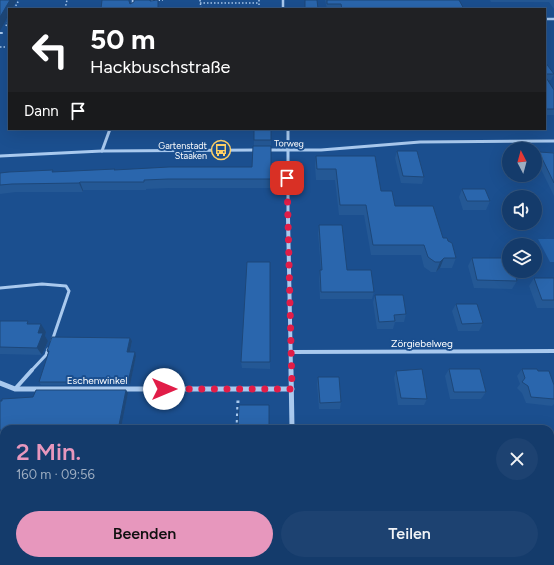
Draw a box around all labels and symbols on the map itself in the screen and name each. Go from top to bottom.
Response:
street label: Torweg [274,137,304,149]
bus stop icon: Gartenstadt Staaken [210,139,232,161]
place label: Gartenstadt Staaken [158,140,208,161]
north arrow [502,142,542,182]
pin [270,161,304,195]
street label: Zörgiebelweg [391,337,453,350]
position arrow [143,368,185,410]
street label: Eschenwinkel [67,374,127,387]

